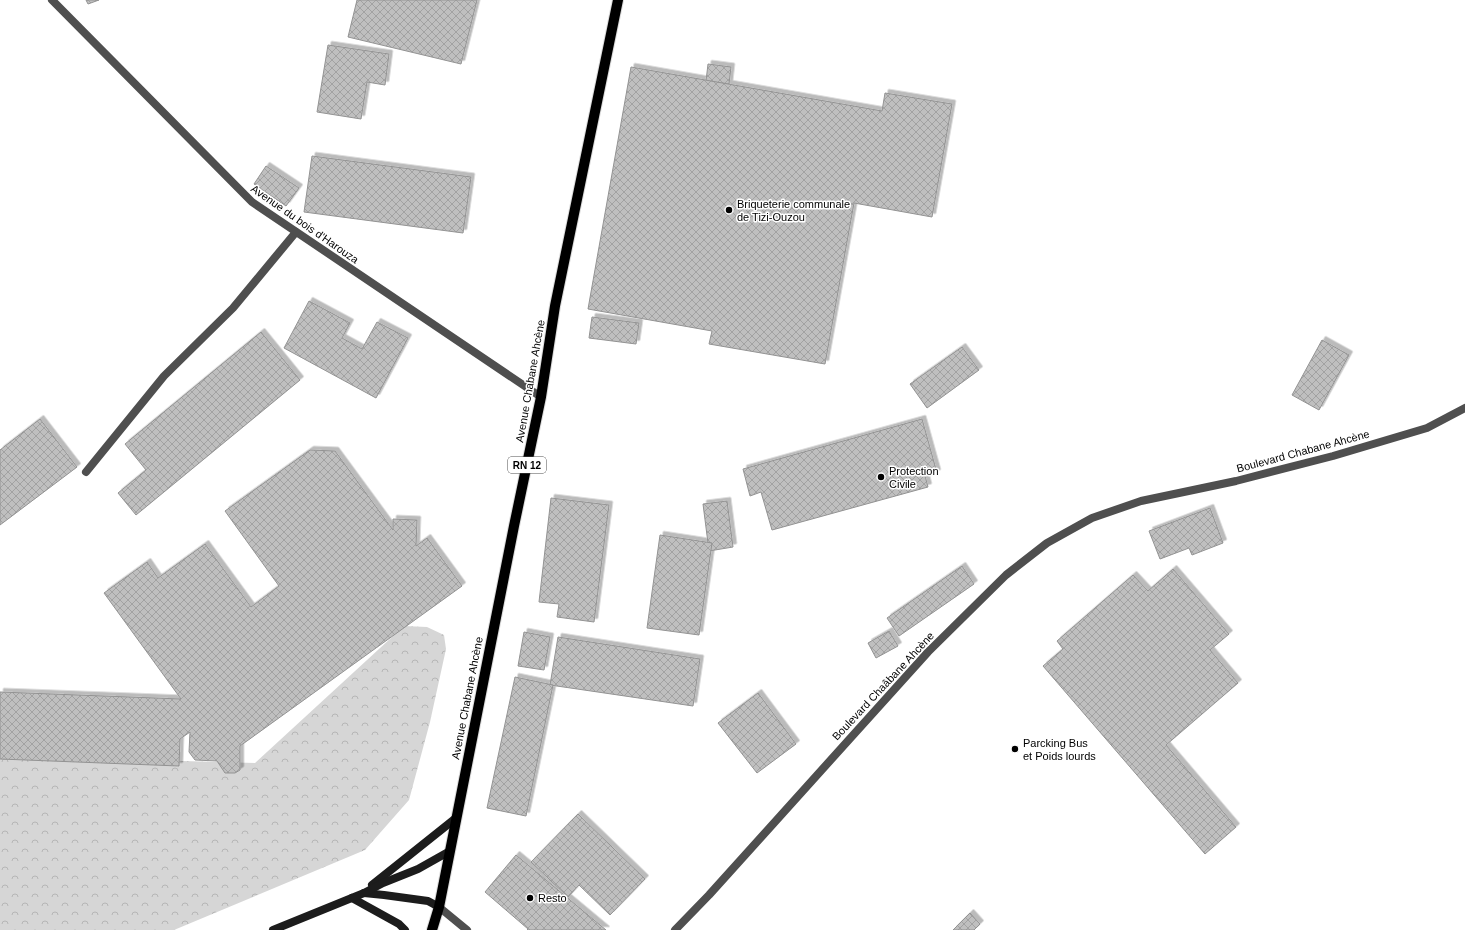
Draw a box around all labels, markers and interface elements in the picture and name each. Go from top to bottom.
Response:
street label: Avenue du bois d'Harouza [249,182,362,266]
place label: Briqueterie communale de Tizi-Ouzou [737,198,850,223]
marker: Briqueterie communale de Tizi-Ouzou [724,205,734,215]
street label: Avenue Chabane Ahcène [513,319,547,443]
street label: Boulevard Chabane Ahcène [1235,427,1371,475]
road number: RN 12 [508,457,546,473]
place label: Protection Civile [889,465,939,490]
marker: Protection Civile [876,472,886,482]
street label: Boulevard Chaâbane Ahcène [830,630,936,742]
street label: Avenue Chabane Ahcène [449,636,485,760]
place label: Parcking Bus et Poids lourds [1023,737,1096,762]
marker: Parcking Bus et Poids lourds [1010,744,1020,754]
place label: Resto [538,892,567,904]
marker: Resto [525,893,535,903]

